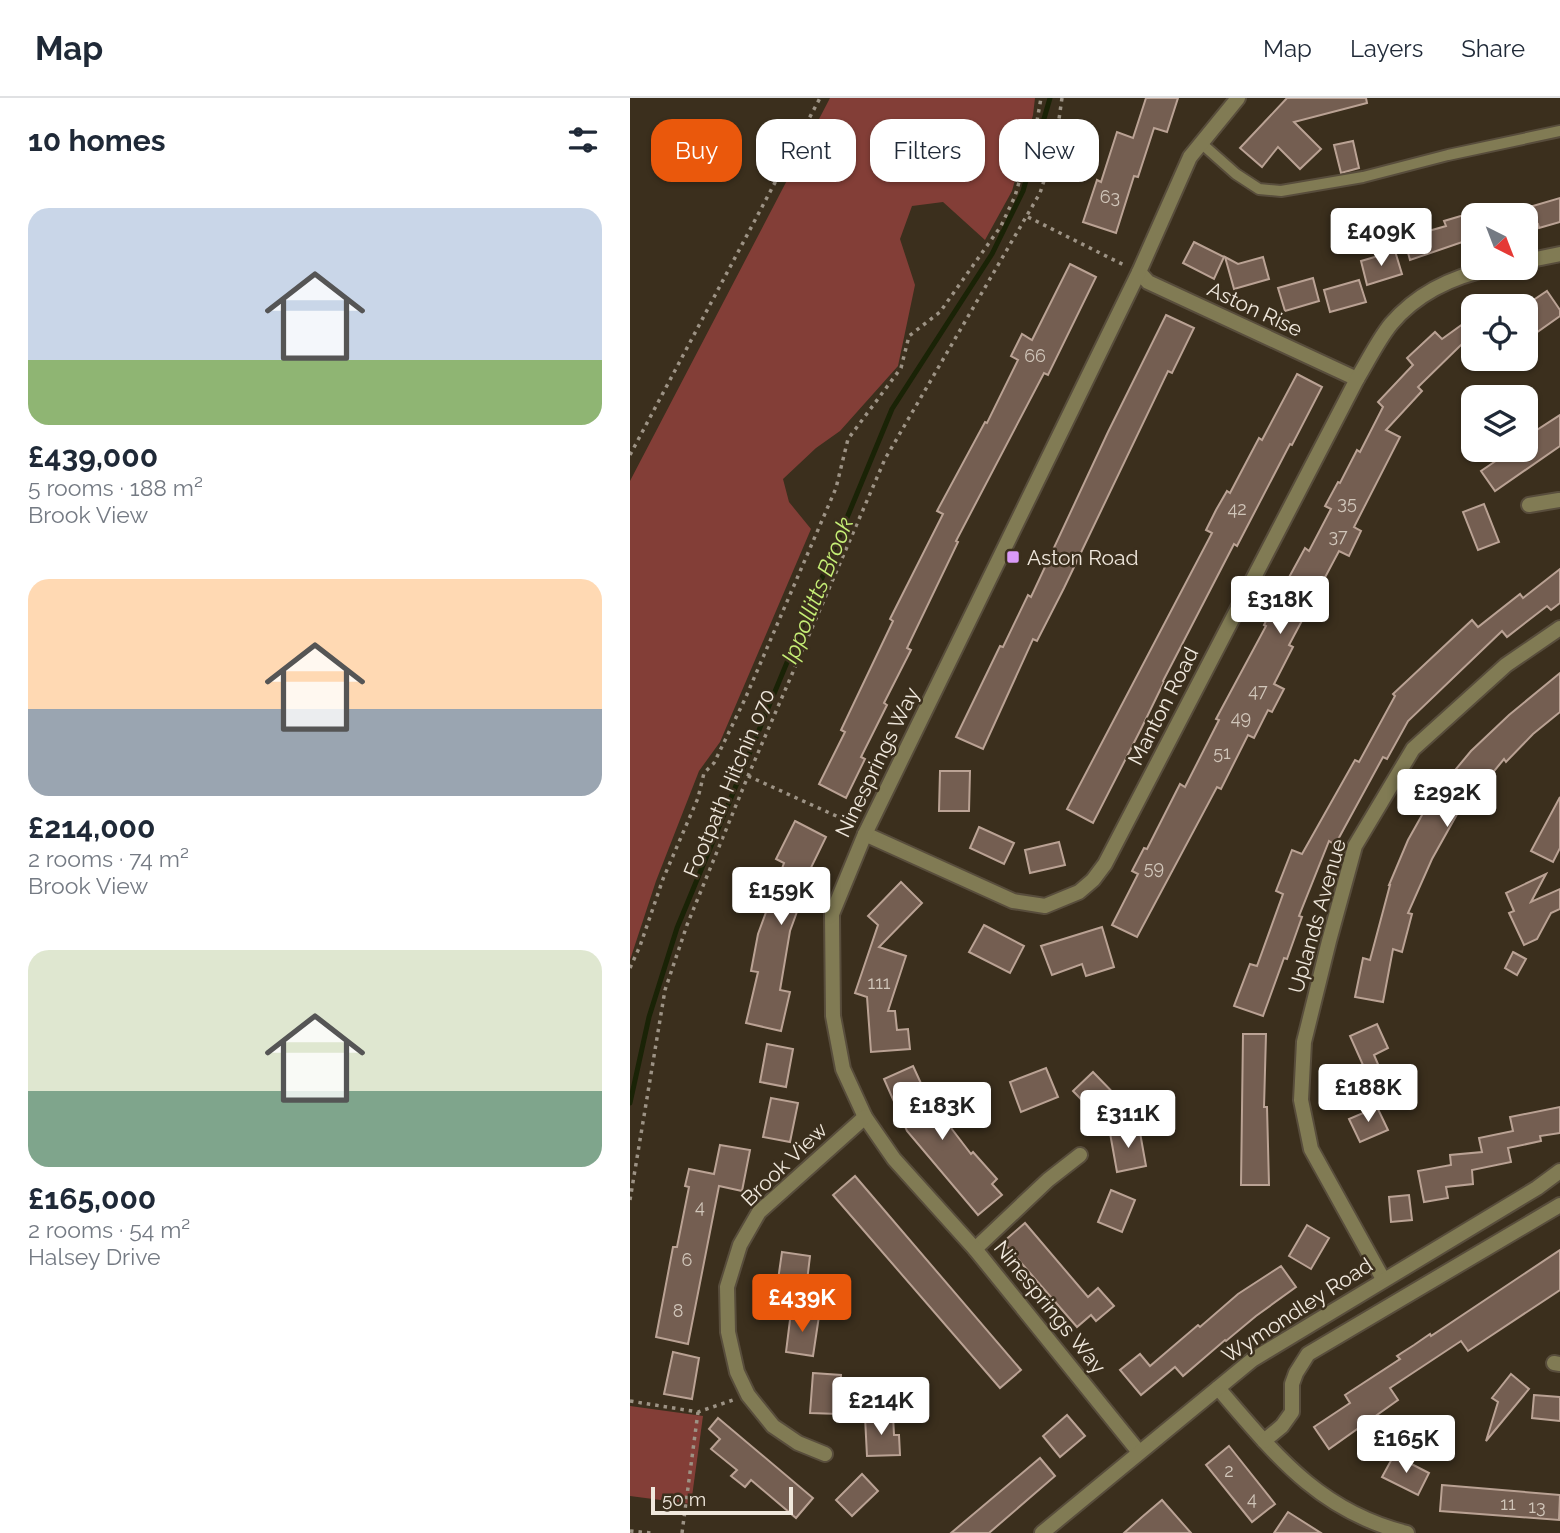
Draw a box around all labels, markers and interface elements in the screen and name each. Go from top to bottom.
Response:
text: Map [35,29,103,68]
text: Map [1263,34,1312,63]
text: Layers [1350,34,1423,63]
text: Share [1461,34,1525,63]
chip: Buy [651,119,742,182]
chip: Rent [756,119,856,182]
chip: Filters [870,119,985,182]
chip: New [999,119,1099,182]
icon: filters [564,121,602,159]
text: 10 homes [28,123,165,158]
house number: 63 [1100,186,1120,207]
north arrow [1461,203,1538,280]
map controls [1461,203,1538,462]
pin: £409K [1332,208,1430,268]
text: £409K [1347,217,1415,244]
icon: home [252,253,378,379]
street label: Aston Rise [1204,276,1306,342]
button: locate [1461,294,1538,371]
house number: 66 [1024,345,1046,366]
button: layers [1461,385,1538,462]
text: £439,000 [28,439,158,474]
text: 5 rooms · 188 m² [28,474,203,501]
house number: 35 [1337,492,1357,513]
house number: 42 [1227,498,1247,519]
text: Brook View [28,501,148,528]
water label: Ippollitts Brook [775,513,859,667]
house number: 37 [1328,525,1348,546]
place label: Aston Road [1027,545,1139,570]
marker: Aston Road [1005,549,1021,565]
pin: £318K [1231,576,1329,636]
text: £318K [1247,585,1313,612]
icon: home [252,624,378,750]
street label: Manton Road [1123,643,1203,769]
house number: 47 [1248,680,1268,701]
street label: Ninesprings Way [830,683,924,841]
street label: Footpath Hitchin 070 [678,685,780,881]
house number: 49 [1231,707,1251,728]
house number: 51 [1213,742,1231,763]
pin: £292K [1398,770,1496,829]
text: £292K [1413,778,1481,805]
text: £214,000 [28,810,155,845]
street label: Uplands Avenue [1283,836,1351,996]
text: 2 rooms · 74 m² [28,845,189,872]
house number: 59 [1144,857,1164,878]
pin: £159K [732,868,830,927]
text: Brook View [28,872,148,899]
text: £159K [748,876,814,903]
house number: 111 [867,972,891,993]
icon: home [252,995,378,1121]
pin: £188K [1319,1065,1417,1124]
text: £188K [1334,1073,1402,1100]
pin: £183K [893,1082,991,1142]
pin: £311K [1079,1090,1177,1150]
text: £183K [909,1091,975,1118]
text: £311K [1096,1099,1160,1126]
street label: Brook View [736,1117,832,1211]
text: £165,000 [28,1181,156,1216]
house number: 4 [695,1196,705,1217]
text: 2 rooms · 54 m² [28,1216,190,1243]
street label: Ninesprings Way [989,1236,1111,1378]
text: Halsey Drive [28,1243,161,1270]
house number: 6 [682,1249,693,1270]
street label: Wymondley Road [1217,1252,1377,1368]
pin: £439K [753,1274,851,1334]
text: £439K [768,1283,836,1310]
house number: 8 [673,1300,683,1321]
pin: £214K [832,1378,930,1437]
text: £214K [848,1386,914,1413]
pin: £165K [1357,1416,1455,1475]
text: £165K [1373,1424,1439,1451]
house number: 2 [1224,1460,1234,1481]
scale bar [651,1484,793,1516]
text: 50 m [662,1488,706,1510]
house number: 4 [1247,1488,1257,1509]
house number: 11 [1500,1493,1516,1514]
house number: 13 [1528,1496,1546,1517]

